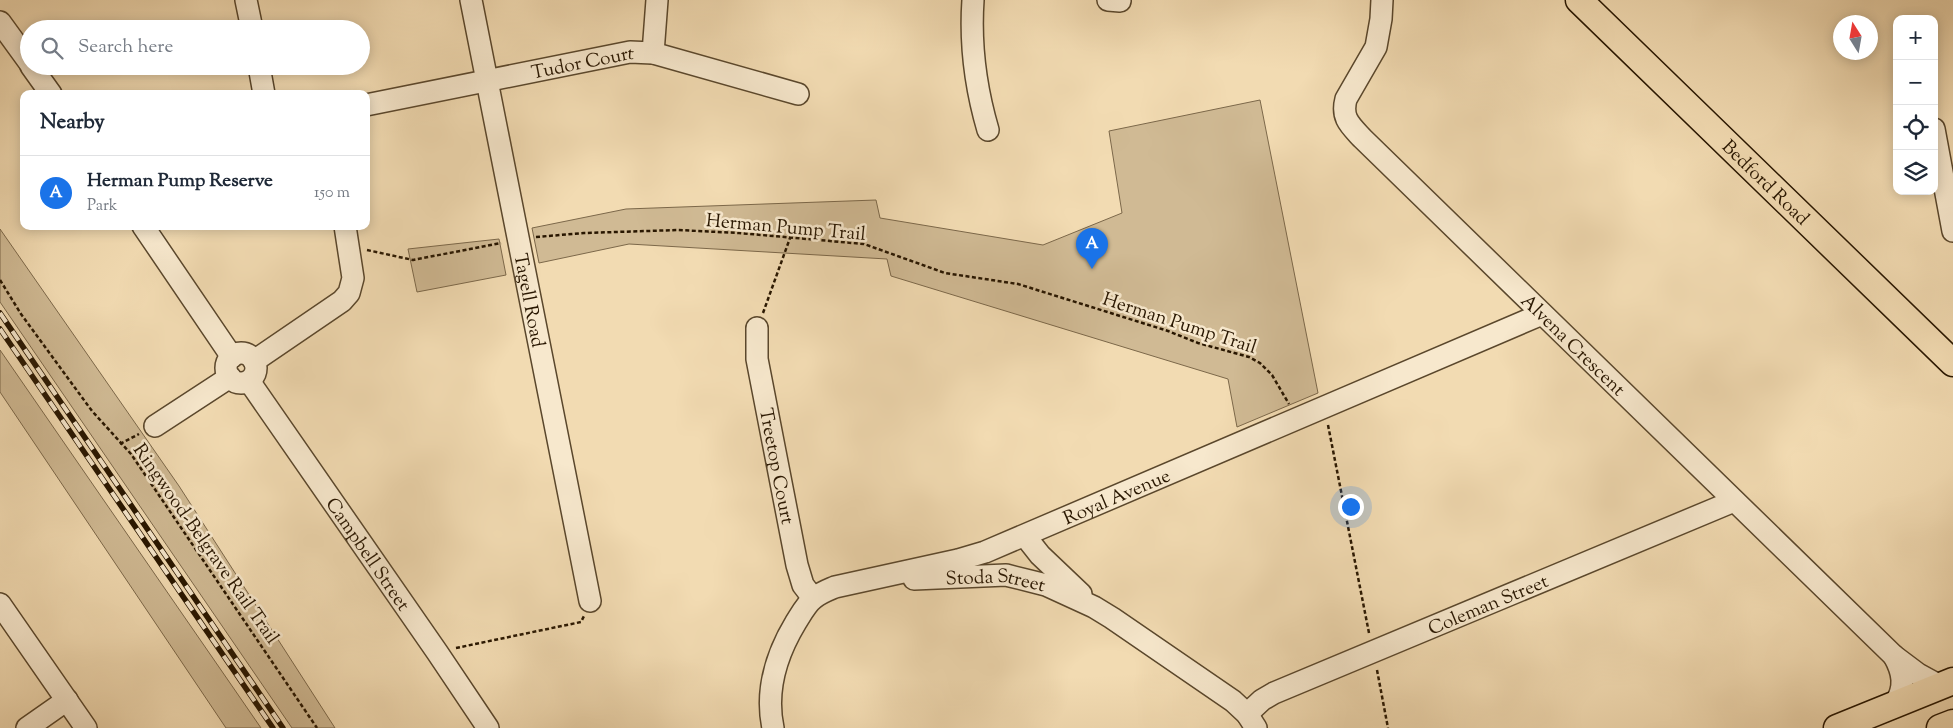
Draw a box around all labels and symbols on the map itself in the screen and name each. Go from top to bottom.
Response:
north arrow [1833,15,1878,60]
street label: Tudor Court [529,41,635,87]
street label: Bedford Road [1715,135,1815,233]
street label: Herman Pump Trail [705,208,867,249]
pin: A [1076,228,1108,269]
street label: Tagell Road [505,251,551,350]
street label: Herman Pump Trail [1099,287,1260,362]
street label: Alvena Crescent [1514,289,1631,404]
street label: Treetop Court [751,406,800,527]
street label: Ringwood-Belgrave Rail Trail [125,439,285,650]
street label: Royal Avenue [1060,463,1175,533]
street label: Campbell Street [318,493,416,618]
your location [1338,494,1364,520]
street label: Stoda Street [945,564,1048,600]
street label: Coleman Street [1424,569,1553,643]

